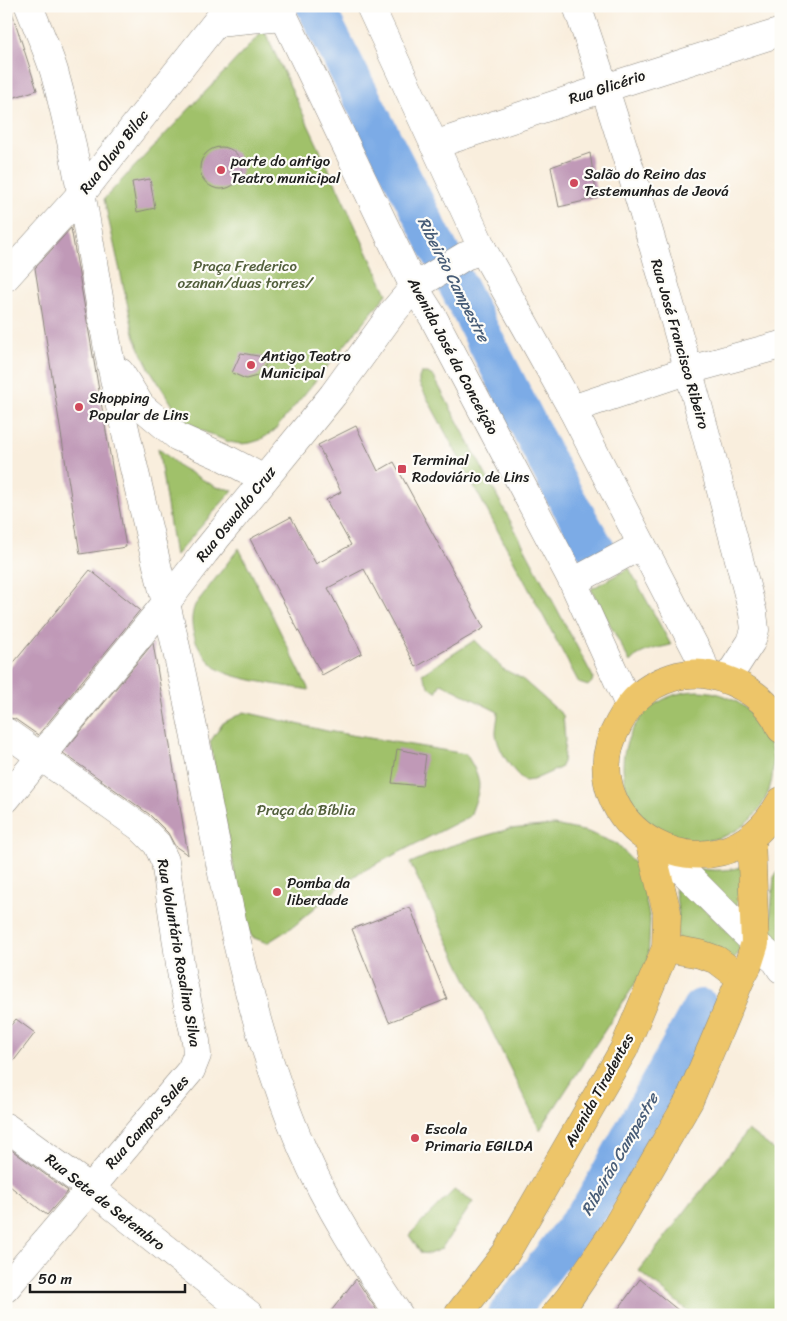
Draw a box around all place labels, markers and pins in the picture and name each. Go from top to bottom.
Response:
place label: parte do antigo Teatro municipal [230,148,341,191]
place label: Salão do Reino das Testemunhas de Jeová [584,161,729,204]
marker: parte do antigo Teatro municipal [215,164,227,176]
marker: Salão do Reino das Testemunhas de Jeová [568,177,580,189]
place label: Antigo Teatro Municipal [260,343,351,386]
marker: Antigo Teatro Municipal [245,359,257,371]
place label: Shopping Popular de Lins [89,385,189,428]
marker: Shopping Popular de Lins [73,401,85,413]
place label: Terminal Rodoviário de Lins [412,447,530,490]
marker: Terminal Rodoviário de Lins [396,463,408,475]
place label: Pomba da liberdade [287,870,351,913]
marker: Pomba da liberdade [271,886,283,898]
place label: Escola Primaria EGILDA [425,1116,533,1159]
marker: Escola Primaria EGILDA [409,1132,421,1144]

